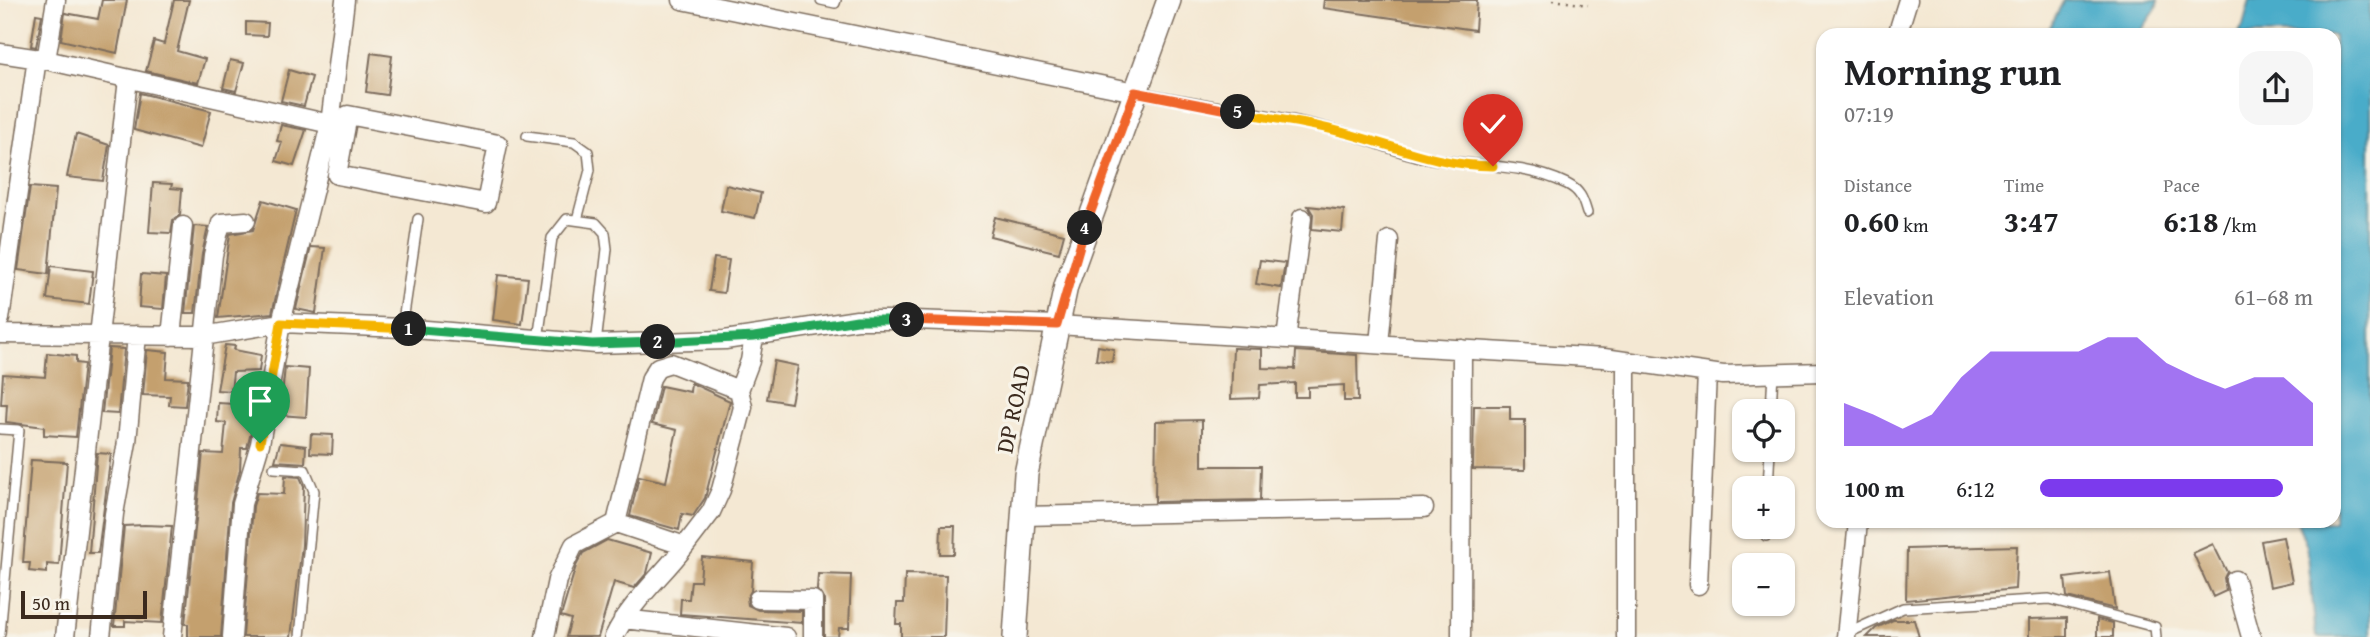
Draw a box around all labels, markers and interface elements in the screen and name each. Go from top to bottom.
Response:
text: Morning run [1844,43,2061,99]
button: share [2239,51,2313,125]
pin: 5 [1220,94,1256,130]
pin [1463,94,1523,166]
text: 5 [1233,97,1242,125]
text: 07:19 [1844,97,1894,130]
icon: check [1474,105,1512,143]
text: Distance [1844,171,1912,199]
text: Time [2004,171,2044,199]
text: Pace [2163,171,2200,199]
text: 0.60 [1844,199,1899,243]
text: 3:47 [2004,199,2059,243]
text: 6:18 [2163,199,2218,243]
pin: 4 [1068,210,1102,246]
text: km [1899,211,1928,239]
text: /km [2218,211,2257,239]
text: 4 [1080,213,1089,241]
text: Elevation [1844,280,1934,313]
text: 61–68 m [2234,280,2313,313]
pin: 3 [890,302,925,338]
text: 3 [902,305,911,333]
pin: 1 [392,312,426,346]
text: 1 [404,314,413,342]
pin: 2 [640,324,676,360]
text: 2 [653,327,662,355]
street label: DP ROAD [987,362,1039,456]
pin [230,371,290,443]
icon: arrive [241,382,279,420]
map controls [1732,399,1795,616]
button: locate [1732,399,1795,462]
text: 100 m [1844,472,1905,505]
text: 6:12 [1956,472,1995,505]
button: + [1732,476,1795,539]
button: − [1732,553,1795,616]
scale bar [21,588,147,620]
text: 50 m [32,589,70,617]

